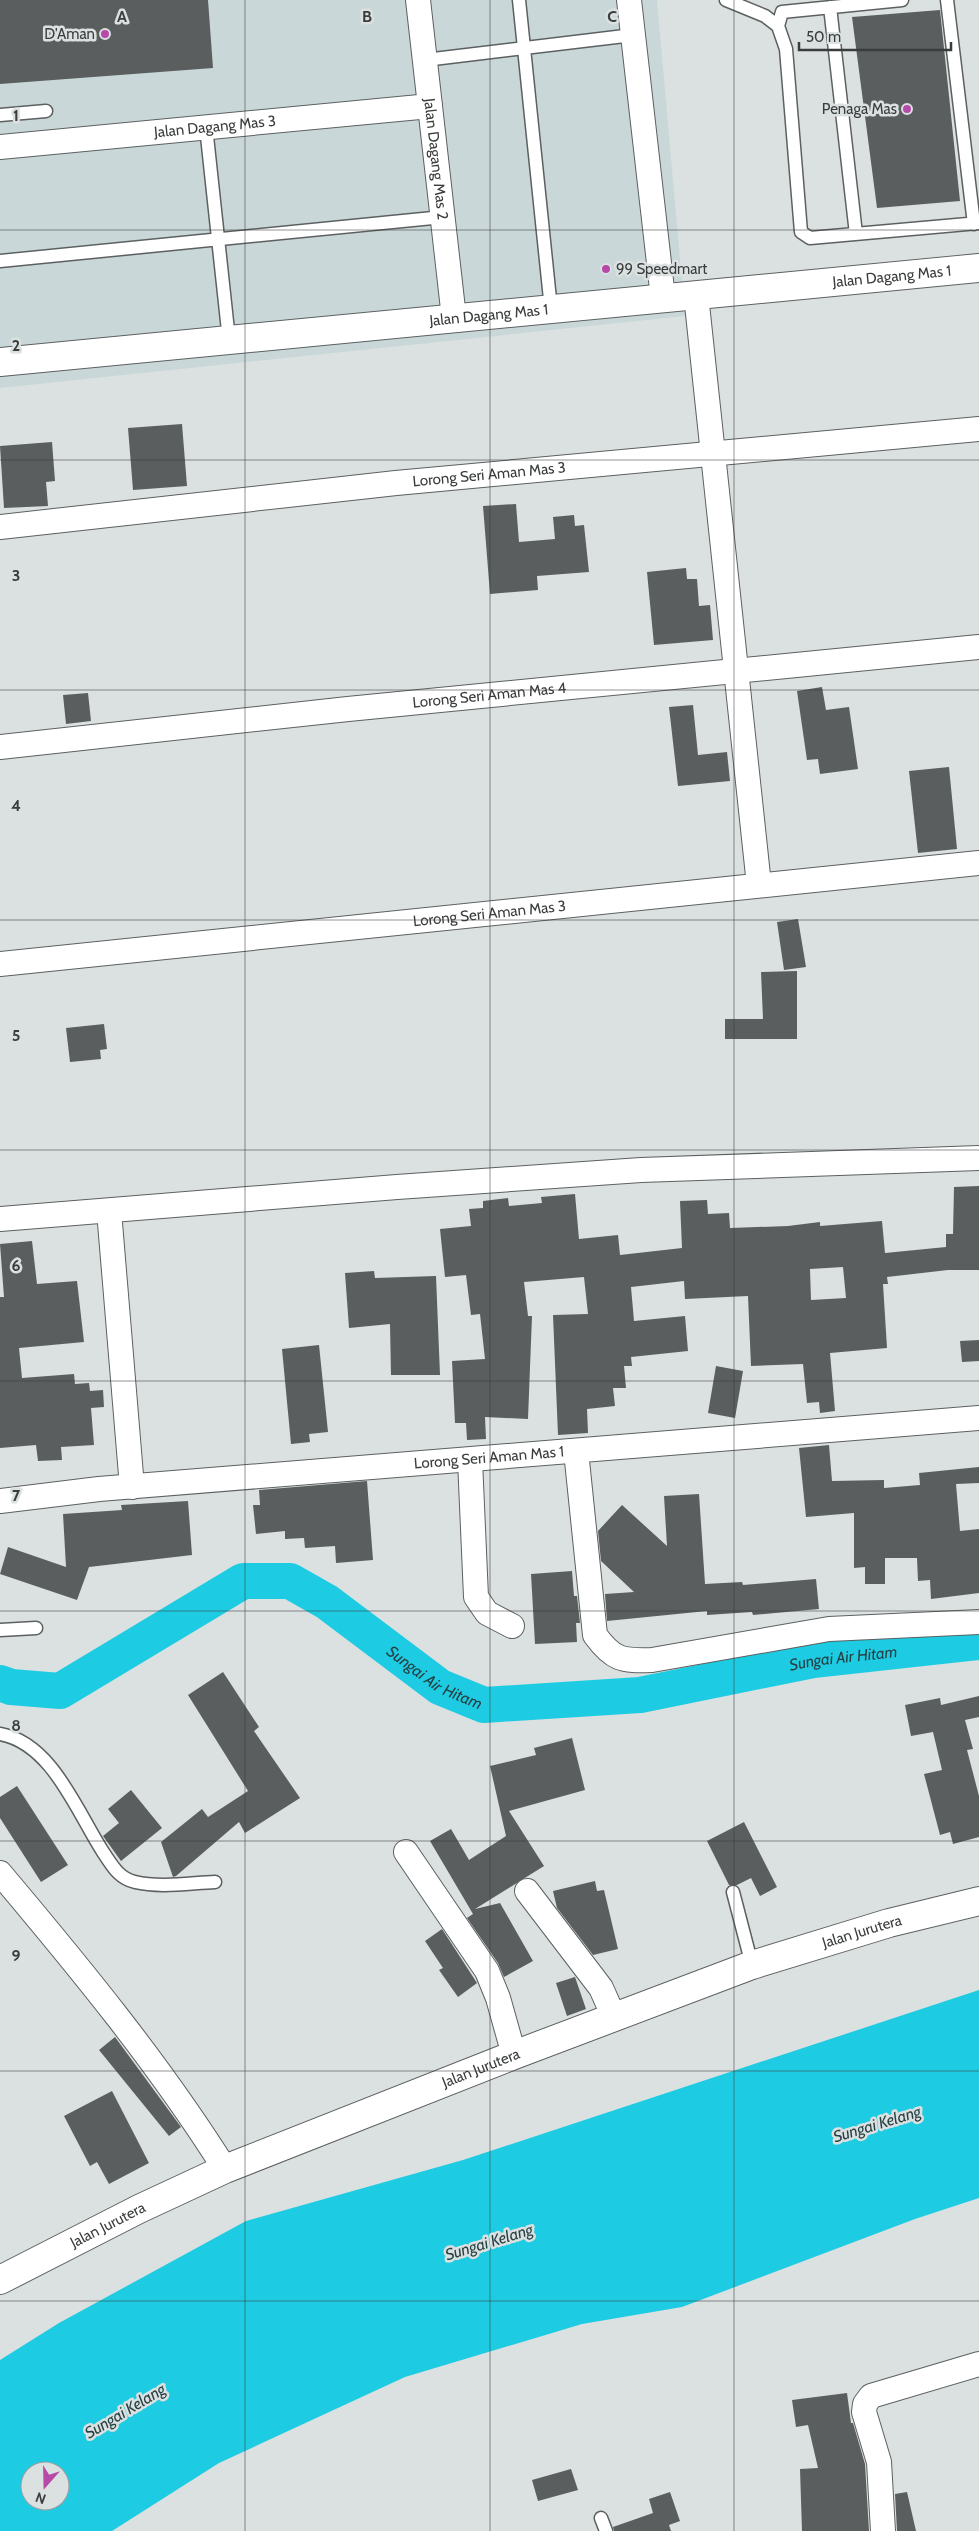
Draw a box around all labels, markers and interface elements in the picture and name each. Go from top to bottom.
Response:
text: A [117,7,127,26]
text: B [362,7,372,26]
text: C [607,7,617,26]
scale bar [799,20,952,52]
place label: D'Aman [44,25,95,43]
marker: D'Aman [99,28,111,40]
text: 50 m [806,28,841,46]
street label: Jalan Dagang Mas 2 [420,96,452,221]
place label: Penaga Mas [822,100,897,118]
marker: Penaga Mas [901,103,913,115]
text: 1 [13,106,19,125]
street label: Jalan Dagang Mas 3 [152,112,277,141]
place label: 99 Speedmart [616,260,707,278]
street label: Jalan Dagang Mas 1 [831,262,952,291]
marker: 99 Speedmart [600,263,612,275]
street label: Jalan Dagang Mas 1 [428,300,549,330]
text: 2 [12,336,20,355]
street label: Lorong Seri Aman Mas 3 [412,458,567,490]
text: 3 [12,566,20,585]
street label: Lorong Seri Aman Mas 4 [412,679,567,712]
text: 4 [11,796,21,815]
street label: Lorong Seri Aman Mas 3 [412,897,567,930]
text: 5 [12,1026,20,1045]
text: 6 [12,1256,21,1275]
street label: Lorong Seri Aman Mas 1 [413,1443,565,1473]
text: 7 [12,1486,21,1505]
water label: Sungai Air Hitam [383,1641,485,1713]
water label: Sungai Air Hitam [788,1641,898,1674]
text: 8 [11,1716,21,1735]
street label: Jalan Jurutera [819,1911,904,1952]
text: 9 [12,1946,21,1965]
street label: Jalan Jurutera [438,2044,523,2092]
water label: Sungai Kelang [831,2101,924,2146]
street label: Jalan Jurutera [66,2198,149,2252]
water label: Sungai Kelang [443,2219,536,2264]
water label: Sungai Kelang [81,2379,169,2443]
north arrow [20,2461,70,2511]
text: N [33,2488,48,2508]

